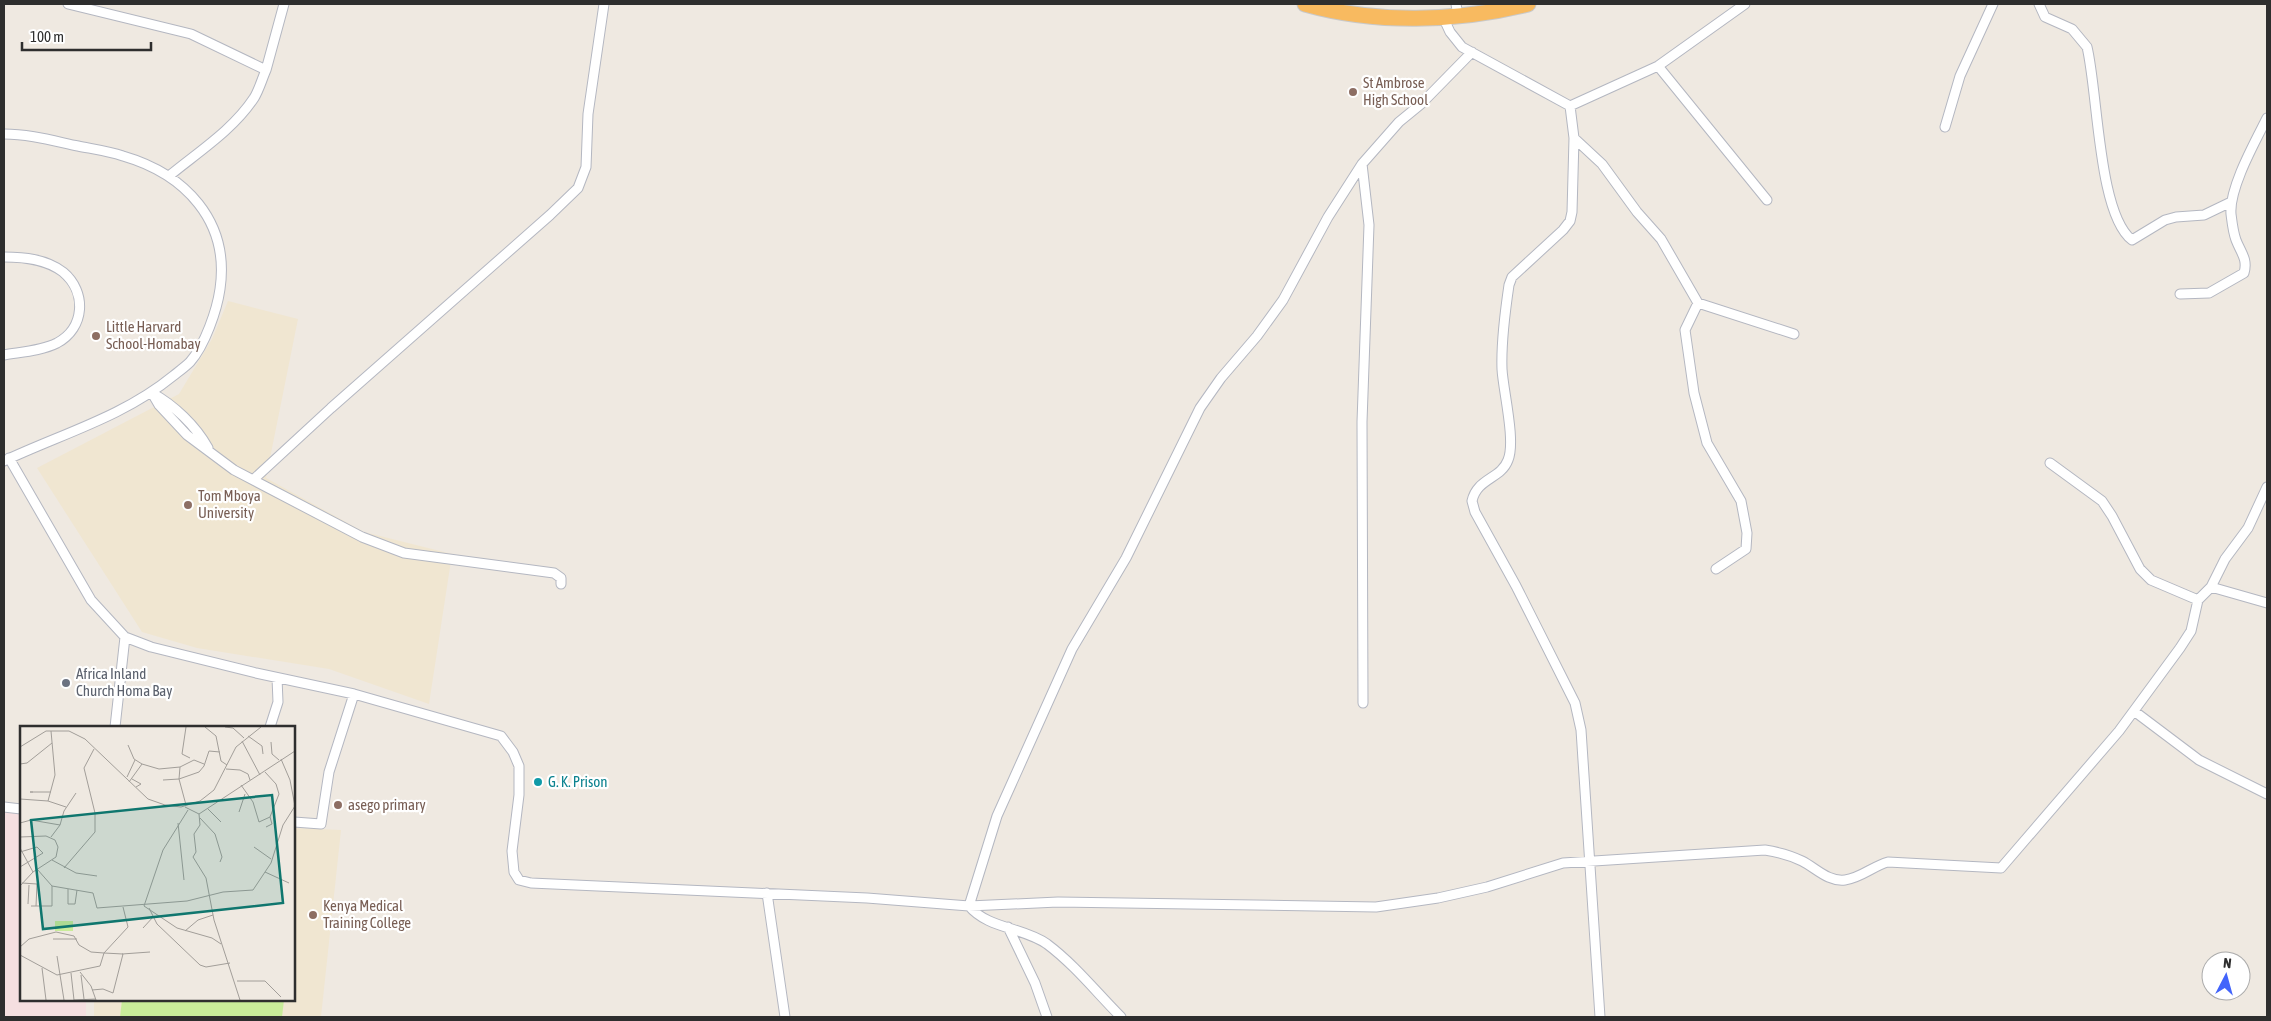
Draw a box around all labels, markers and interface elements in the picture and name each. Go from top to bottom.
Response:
scale bar [22,20,151,52]
text: 100 m [30,28,64,45]
place label: St Ambrose High School [1363,74,1428,108]
marker: St Ambrose High School [1347,86,1359,98]
place label: Little Harvard School-Homabay [106,318,201,352]
marker: Little Harvard School-Homabay [90,330,102,342]
place label: Tom Mboya University [198,487,261,521]
marker: Tom Mboya University [182,499,194,511]
place label: Africa Inland Church Homa Bay [76,665,172,699]
marker: Africa Inland Church Homa Bay [60,677,72,689]
inset map [20,726,295,1001]
place label: G. K. Prison [548,773,608,790]
marker: G. K. Prison [532,776,544,788]
place label: asego primary [348,796,426,813]
marker: asego primary [332,799,344,811]
place label: Kenya Medical Training College [323,897,411,931]
marker: Kenya Medical Training College [307,909,319,921]
north arrow [2201,951,2251,1001]
text: N [2222,955,2232,971]

